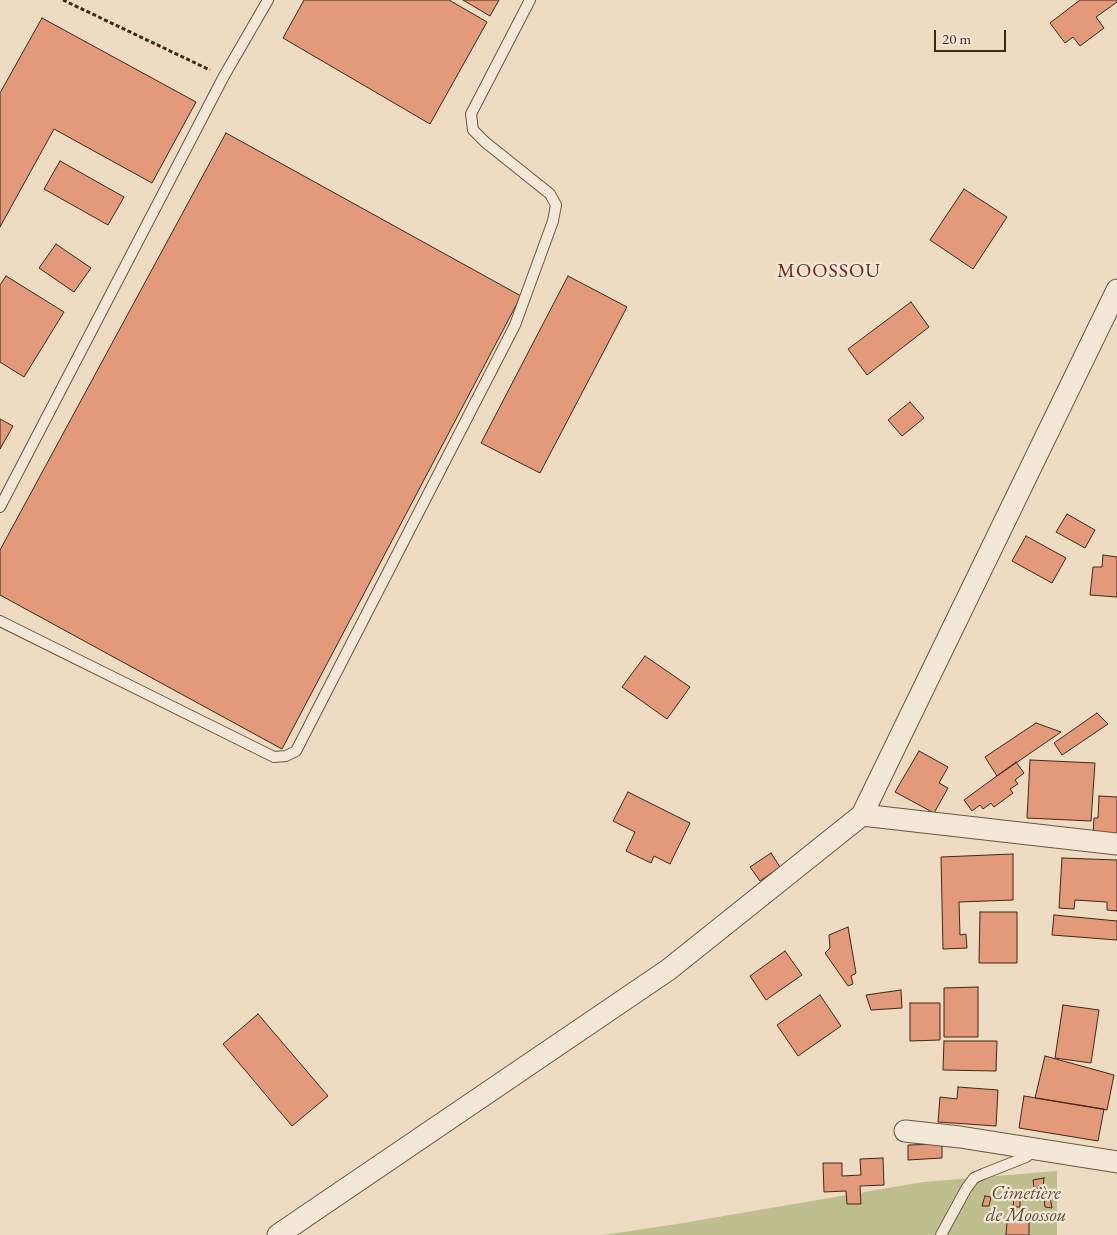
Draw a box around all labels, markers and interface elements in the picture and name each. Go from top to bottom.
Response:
scale bar [937,20,1010,52]
text: 20 m [942,29,971,48]
district label: MOOSSOU [776,260,882,284]
park label: Cimetière de Moossou [986,1183,1066,1227]

